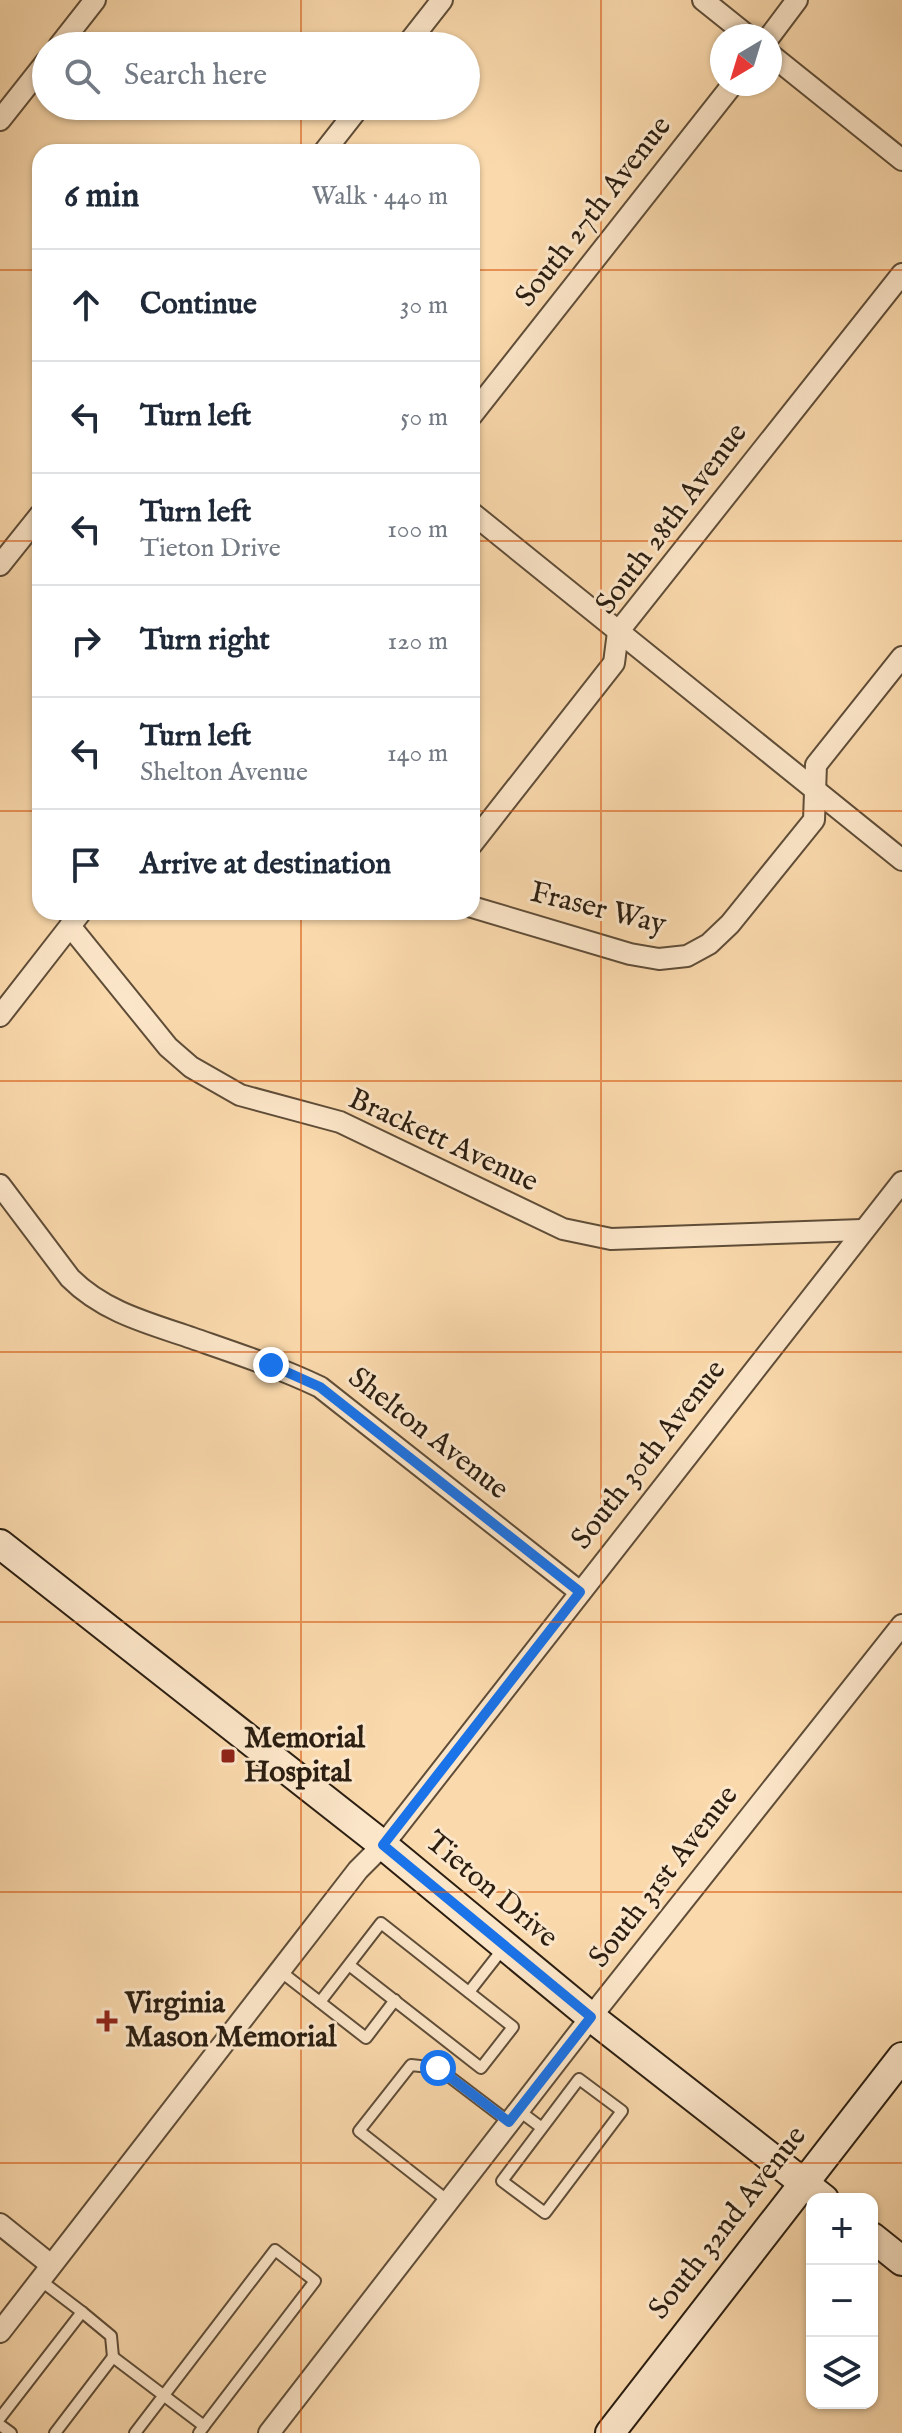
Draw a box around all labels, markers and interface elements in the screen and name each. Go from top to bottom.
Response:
north arrow [710,24,782,96]
search box [32,32,480,120]
icon: search [60,54,104,98]
text: Search here [124,57,267,95]
street label: South 27th Avenue [508,109,680,315]
text: 6 min [64,175,139,218]
text: Walk · 440 m [311,180,448,213]
icon: ahead [64,283,108,327]
text: Continue [140,286,257,324]
text: 30 m [400,289,448,322]
icon: left [64,395,108,439]
text: Turn left [140,398,251,436]
text: 50 m [400,401,448,434]
street label: South 28th Avenue [588,416,756,622]
text: Turn left [140,494,251,532]
icon: left [64,507,108,551]
text: 100 m [387,513,448,546]
text: Tieton Drive [140,532,281,565]
icon: right [64,619,108,663]
text: Turn right [140,622,270,660]
text: 120 m [388,625,448,658]
text: Turn left [140,718,251,756]
icon: left [64,731,108,775]
text: 140 m [387,737,448,770]
text: Shelton Avenue [140,756,308,789]
icon: arrive [64,843,108,887]
text: Arrive at destination [140,846,391,884]
street label: Fraser Way [526,874,670,944]
street label: Brackett Avenue [342,1080,544,1202]
route end [253,1347,289,1383]
street label: South 30th Avenue [563,1353,735,1557]
street label: Shelton Avenue [340,1359,516,1509]
place label: Memorial Hospital [244,1720,366,1792]
marker: Memorial Hospital [219,1747,237,1765]
street label: South 31st Avenue [581,1778,747,1976]
street label: Tieton Drive [417,1823,565,1957]
place label: Virginia Mason Memorial [124,1985,337,2057]
marker: Virginia Mason Memorial [96,2010,118,2032]
route start [420,2050,456,2086]
street label: South 32nd Avenue [641,2119,815,2327]
map controls [806,2193,878,2409]
button: + [806,2193,878,2265]
button: − [806,2265,878,2337]
button: layers [806,2337,878,2409]

